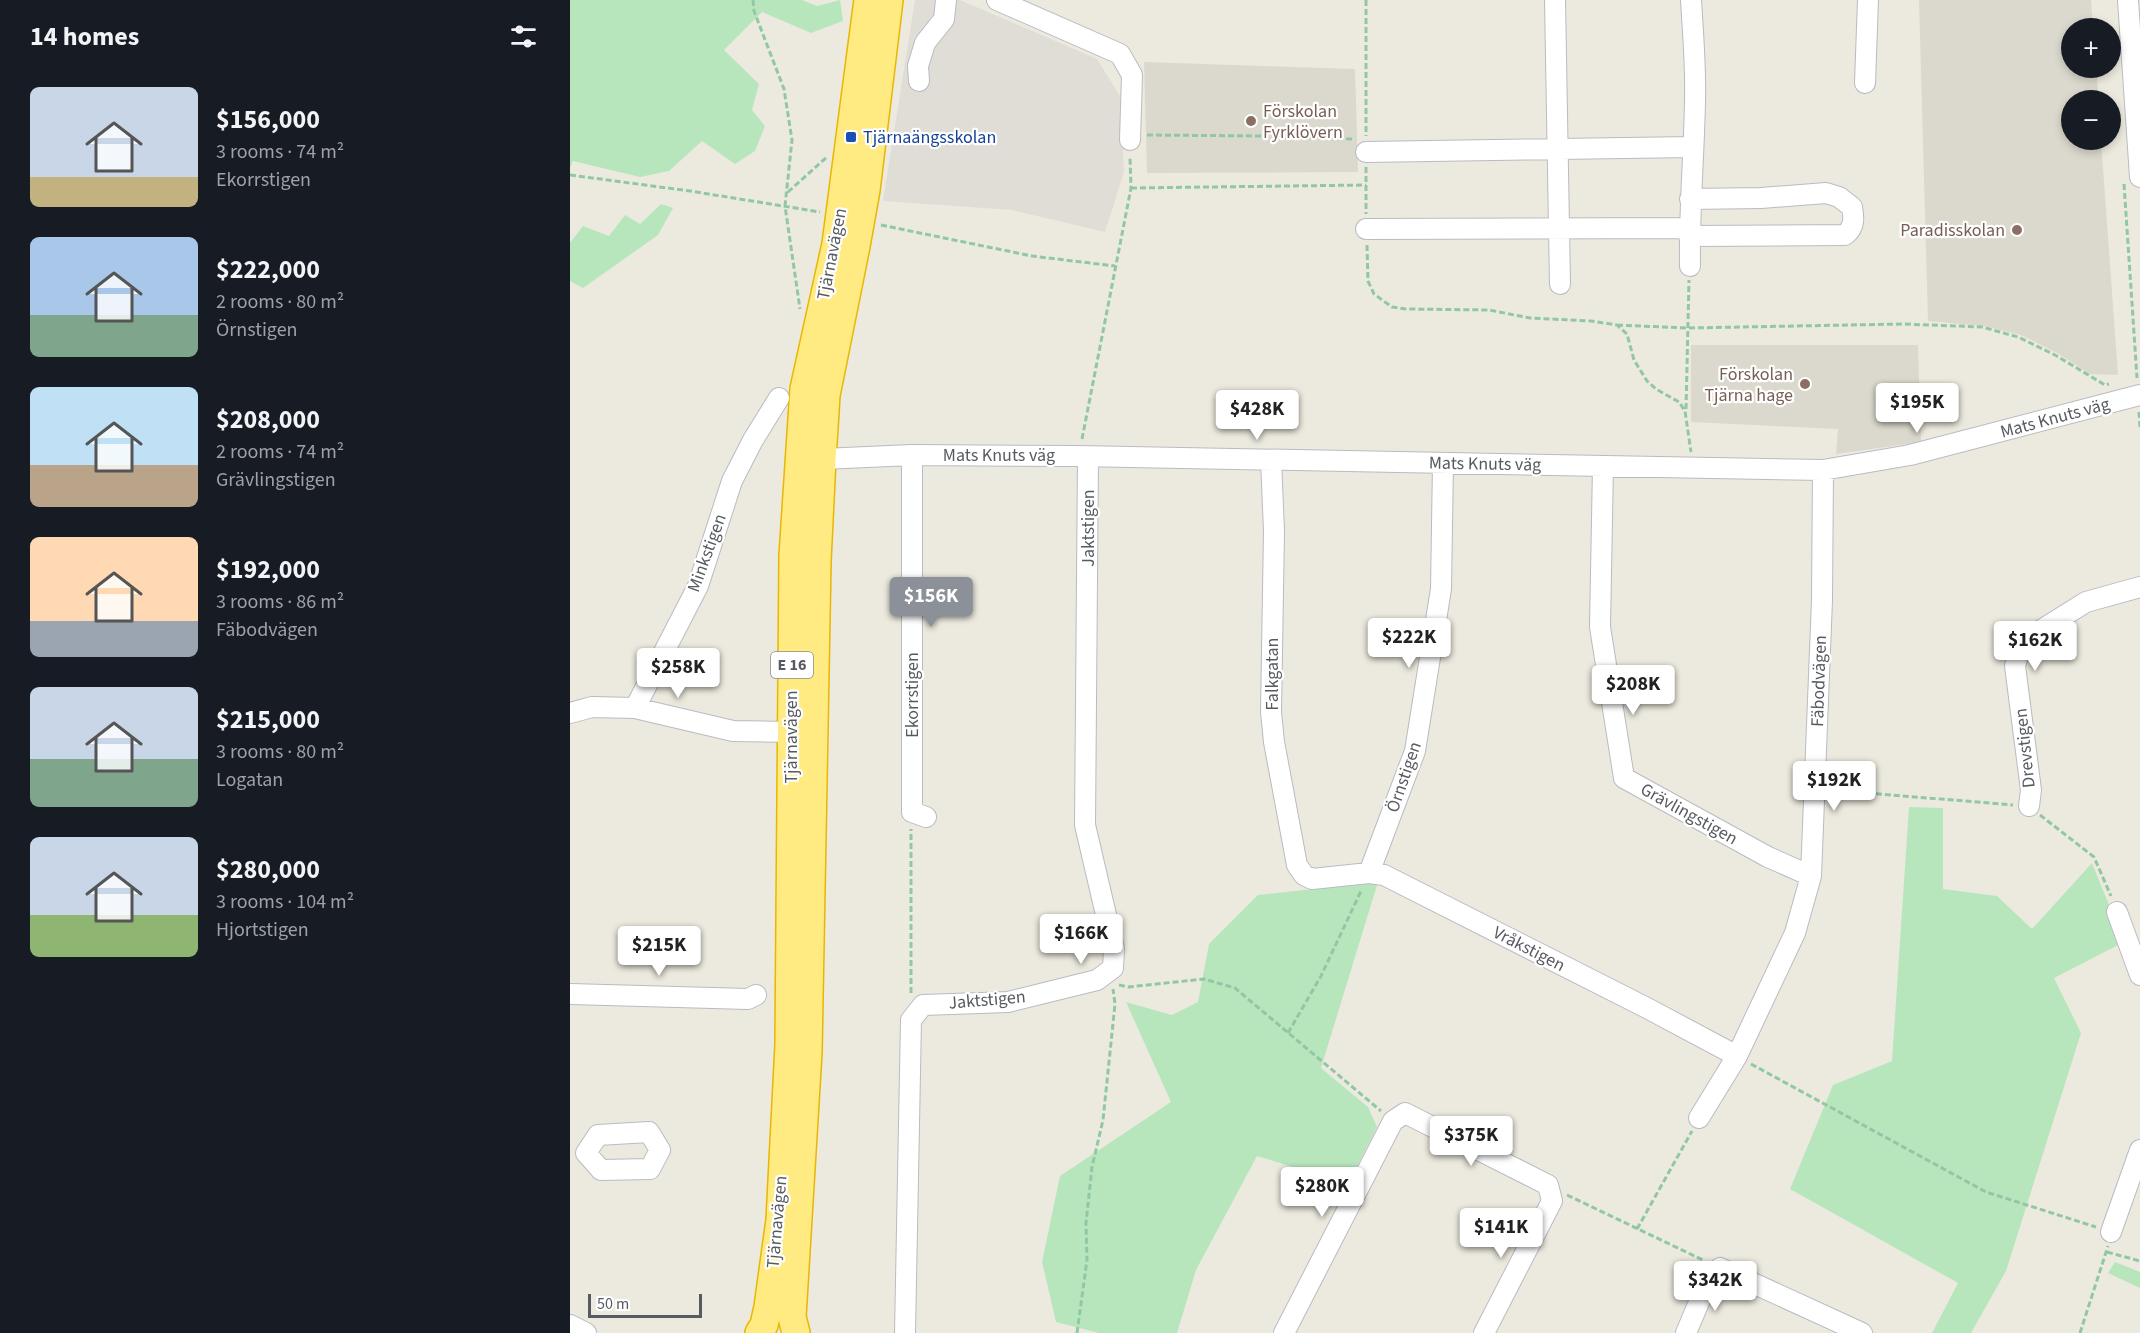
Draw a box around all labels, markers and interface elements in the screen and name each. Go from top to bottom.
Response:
text: 14 homes [30,18,139,55]
map controls [2061,18,2121,150]
button: + [2061,18,2121,78]
icon: filters [507,20,540,53]
button: − [2061,90,2121,150]
place label: Förskolan Fyrklövern [1263,99,1343,145]
text: $156,000 [216,101,320,138]
icon: home [78,111,150,183]
marker: Förskolan Fyrklövern [1244,114,1258,128]
place label: Tjärnaängsskolan [863,125,996,150]
marker: Tjärnaängsskolan [844,130,858,144]
text: 3 rooms · 74 m² [216,138,344,166]
text: Ekorrstigen [216,166,311,194]
street label: Tjärnavägen [811,206,853,302]
place label: Paradisskolan [1900,218,2005,243]
marker: Paradisskolan [2010,223,2024,237]
text: $222,000 [216,251,320,288]
icon: home [78,261,150,333]
text: 2 rooms · 80 m² [216,288,344,316]
text: Örnstigen [216,316,298,344]
place label: Förskolan Tjärna hage [1704,362,1793,408]
marker: Förskolan Tjärna hage [1798,377,1812,391]
pin: $195K [1875,383,1959,434]
text: $195K [1890,388,1944,416]
pin: $428K [1215,390,1299,441]
street label: Mats Knuts väg [1998,391,2112,445]
text: $428K [1230,395,1284,423]
text: $208,000 [216,401,320,438]
icon: home [78,411,150,483]
text: 2 rooms · 74 m² [216,438,344,466]
street label: Mats Knuts väg [943,443,1055,468]
street label: Mats Knuts väg [1429,451,1541,477]
text: Grävlingstigen [216,466,336,494]
street label: Jaktstigen [1076,489,1101,567]
street label: Minkstigen [681,510,733,596]
text: $192,000 [216,551,320,588]
icon: home [78,561,150,633]
pin: $156K [889,577,973,628]
text: $156K [904,582,958,610]
text: 3 rooms · 86 m² [216,588,344,616]
text: Fäbodvägen [216,616,318,644]
pin: $222K [1367,618,1451,669]
pin: $162K [1993,621,2077,672]
text: $222K [1382,623,1436,651]
text: $162K [2008,626,2062,654]
street label: Fäbodvägen [1805,635,1833,727]
street label: Falkgatan [1260,638,1285,710]
pin: $258K [636,648,720,699]
road number: E 16 [771,652,813,678]
street label: Ekorrstigen [900,652,925,738]
text: $258K [651,653,705,681]
pin: $208K [1591,665,1675,716]
text: $208K [1606,670,1660,698]
street label: Tjärnavägen [779,690,804,784]
text: $215,000 [216,701,320,738]
street label: Drevstigen [2008,707,2042,789]
icon: home [78,711,150,783]
text: 3 rooms · 80 m² [216,738,344,766]
street label: Örnstigen [1380,738,1428,816]
pin: $192K [1792,761,1876,812]
text: Logatan [216,766,283,794]
text: $192K [1807,766,1861,794]
street label: Grävlingstigen [1636,777,1742,851]
text: $280,000 [216,851,320,888]
icon: home [78,861,150,933]
text: 3 rooms · 104 m² [216,888,354,916]
pin: $166K [1039,914,1123,965]
text: Hjortstigen [216,916,309,944]
text: $166K [1054,919,1108,947]
street label: Vråkstigen [1489,920,1569,978]
pin: $215K [617,926,701,977]
text: $215K [632,931,686,959]
street label: Jaktstigen [947,984,1027,1016]
pin: $375K [1429,1116,1513,1167]
text: $375K [1444,1121,1498,1149]
pin: $280K [1280,1167,1364,1218]
text: $280K [1295,1172,1349,1200]
street label: Tjärnavägen [760,1175,794,1269]
pin: $141K [1459,1208,1543,1259]
text: $141K [1474,1213,1528,1241]
pin: $342K [1673,1261,1757,1312]
text: $342K [1688,1266,1742,1294]
scale bar [588,1291,702,1318]
text: 50 m [597,1293,629,1315]

